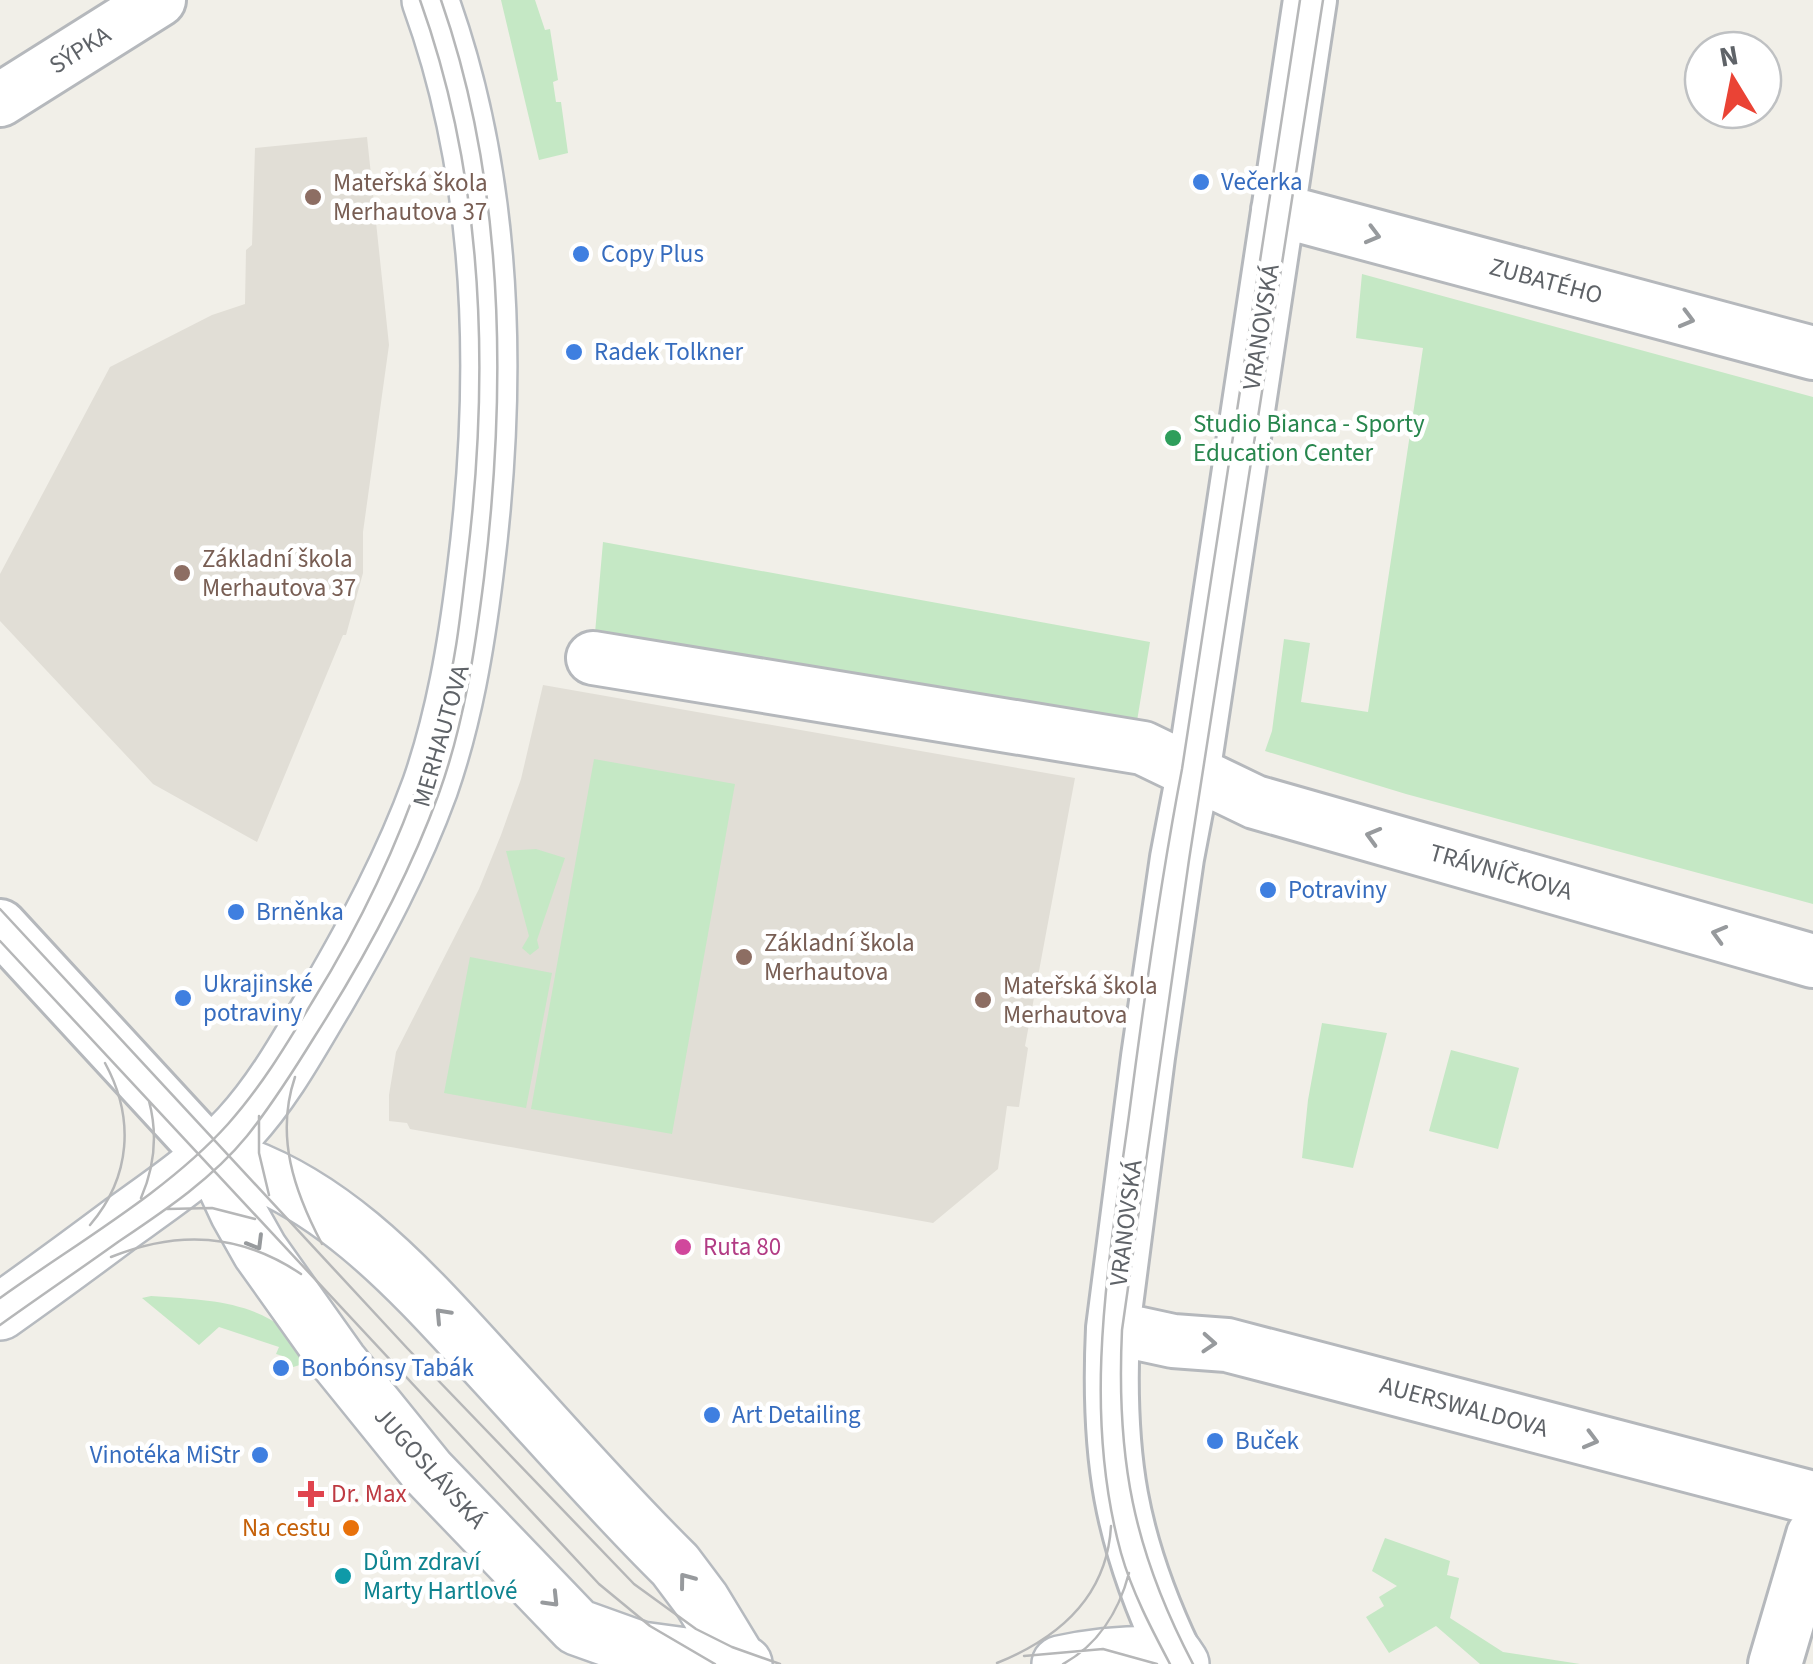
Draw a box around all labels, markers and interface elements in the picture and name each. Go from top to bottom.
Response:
street label: SÝPKA [42,17,118,83]
north arrow [1683,30,1783,130]
text: N [1716,35,1741,78]
place label: Večerka [1221,164,1303,200]
place label: Mateřská škola Merhautova 37 [333,165,488,230]
marker: Večerka [1190,171,1212,193]
marker: Mateřská škola Merhautova 37 [302,186,324,208]
one-way arrow [1364,223,1381,244]
place label: Copy Plus [601,236,704,272]
marker: Copy Plus [570,243,592,265]
street label: ZUBATÉHO [1485,249,1607,313]
street label: VRANOVSKÁ [1233,261,1289,392]
one-way arrow [1678,307,1695,328]
place label: Radek Tolkner [594,334,744,370]
marker: Radek Tolkner [563,341,585,363]
place label: Studio Bianca - Sporty Education Center [1193,406,1425,471]
marker: Studio Bianca - Sporty Education Center [1162,427,1184,449]
place label: Základní škola Merhautova 37 [202,541,356,606]
marker: Základní škola Merhautova 37 [171,562,193,584]
street label: MERHAUTOVA [404,660,479,811]
one-way arrow [1365,826,1382,847]
street label: TRÁVNÍČKOVA [1425,834,1577,910]
place label: Potraviny [1288,872,1387,908]
marker: Potraviny [1257,879,1279,901]
place label: Brněnka [256,894,344,930]
marker: Brněnka [225,901,247,923]
place label: Základní škola Merhautova [764,925,915,990]
one-way arrow [1711,925,1728,946]
marker: Základní škola Merhautova [733,946,755,968]
place label: Ukrajinské potraviny [203,966,313,1031]
place label: Mateřská škola Merhautova [1003,968,1158,1033]
marker: Ukrajinské potraviny [172,987,194,1009]
marker: Mateřská škola Merhautova [972,989,994,1011]
street label: VRANOVSKÁ [1100,1157,1152,1288]
place label: Ruta 80 [703,1229,781,1265]
one-way arrow [244,1232,263,1250]
marker: Ruta 80 [672,1236,694,1258]
one-way arrow [436,1309,454,1327]
one-way arrow [1201,1332,1217,1354]
place label: Bonbónsy Tabák [301,1350,474,1386]
marker: Bonbónsy Tabák [270,1357,292,1379]
street label: AUERSWALDOVA [1376,1367,1553,1447]
place label: Art Detailing [732,1397,861,1433]
street label: JUGOSLÁVSKÁ [366,1399,495,1537]
marker: Art Detailing [701,1404,723,1426]
place label: Buček [1235,1423,1300,1459]
one-way arrow [1582,1428,1599,1449]
marker: Buček [1204,1430,1226,1452]
place label: Vinotéka MiStr [90,1437,240,1473]
marker: Vinotéka MiStr [249,1444,271,1466]
place label: Dr. Max [331,1476,407,1512]
marker: Dr. Max [300,1483,322,1505]
place label: Na cestu [242,1510,331,1546]
marker: Na cestu [340,1517,362,1539]
place label: Dům zdraví Marty Hartlové [363,1544,517,1609]
marker: Dům zdraví Marty Hartlové [332,1565,354,1587]
one-way arrow [681,1573,698,1591]
one-way arrow [540,1589,558,1607]

